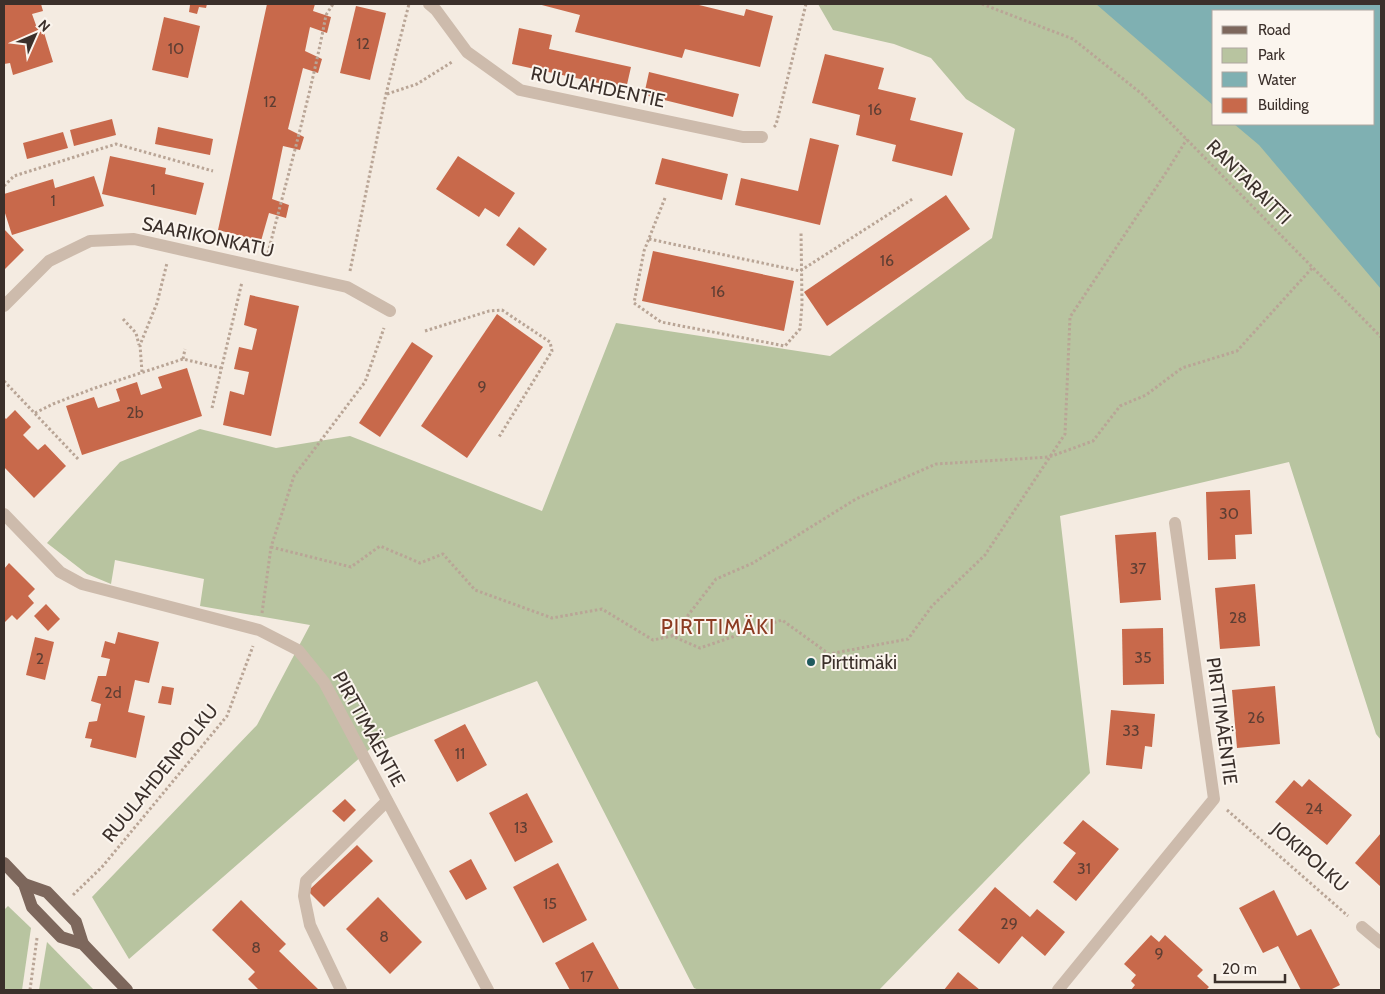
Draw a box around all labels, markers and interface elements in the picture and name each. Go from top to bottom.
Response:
north arrow [10,10,60,60]
legend [1212,10,1375,125]
text: N [34,16,54,36]
text: Road [1258,21,1291,39]
house number: 12 [356,34,370,53]
house number: 10 [168,39,184,58]
text: Park [1258,46,1285,64]
street label: RUULAHDENTIE [529,62,667,112]
text: Water [1258,71,1296,89]
house number: 12 [263,92,277,111]
text: Building [1258,96,1309,114]
house number: 16 [868,100,882,119]
street label: RANTARAITTI [1202,135,1296,229]
house number: 1 [150,180,156,199]
house number: 1 [50,191,56,210]
street label: SAARIKONKATU [140,212,276,262]
house number: 16 [880,251,894,270]
house number: 16 [711,282,725,301]
house number: 9 [477,377,487,396]
house number: 2b [126,403,144,422]
house number: 30 [1219,504,1239,523]
house number: 37 [1130,559,1146,578]
house number: 28 [1229,608,1247,627]
district label: PIRTTIMÄKI [661,614,775,639]
house number: 35 [1134,648,1152,667]
house number: 2 [36,649,44,668]
place label: Pirttimäki [821,651,897,674]
marker: Pirttimäki [805,656,817,668]
street label: PIRTTIMÄENTIE [1202,656,1242,786]
street label: PIRTTIMÄENTIE [328,667,410,791]
house number: 2d [104,683,122,702]
street label: RUULAHDENPOLKU [97,699,223,847]
house number: 26 [1247,708,1265,727]
house number: 33 [1122,721,1140,740]
house number: 11 [455,744,465,763]
house number: 24 [1305,799,1323,818]
street label: JOKIPOLKU [1266,817,1353,897]
house number: 13 [514,818,528,837]
house number: 31 [1077,859,1091,878]
house number: 15 [543,894,557,913]
house number: 29 [1000,914,1018,933]
house number: 8 [379,927,389,946]
house number: 8 [251,938,261,957]
house number: 9 [1154,944,1164,963]
scale bar [1215,952,1285,984]
text: 20 m [1222,960,1257,978]
house number: 17 [580,967,594,986]

